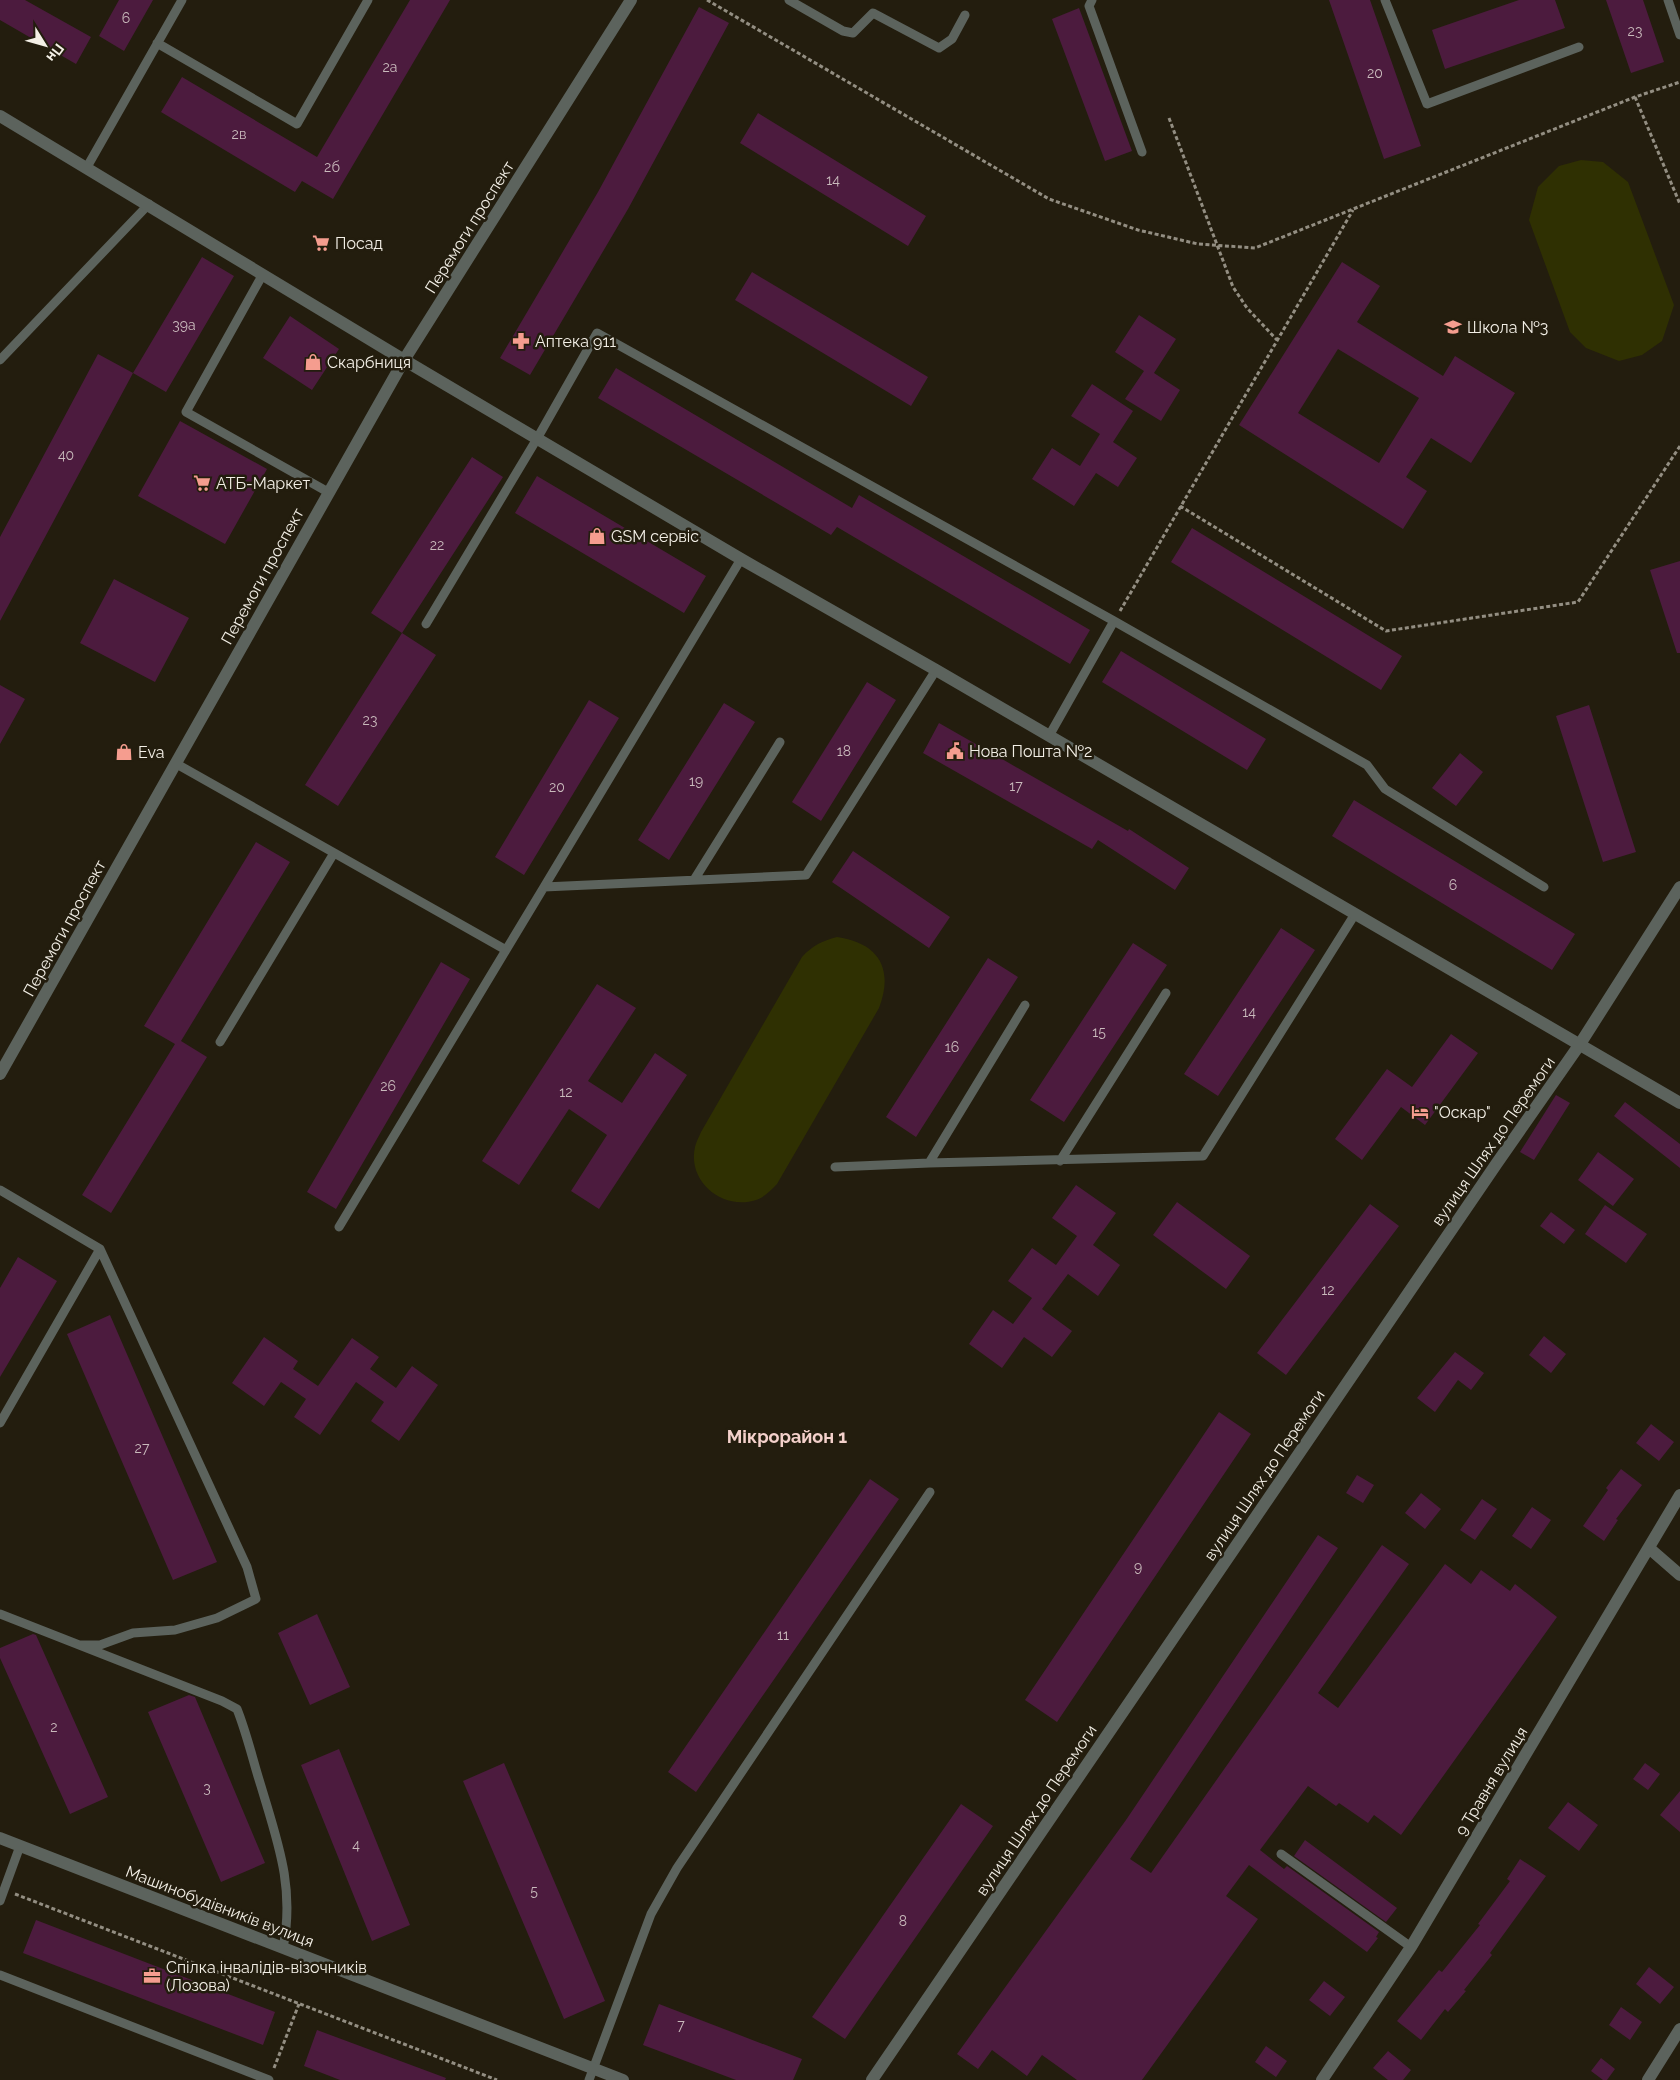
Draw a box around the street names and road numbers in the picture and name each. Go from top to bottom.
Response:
street label: Перемоги проспект [421,157,518,297]
street label: Перемоги проспект [217,505,308,648]
street label: Перемоги проспект [19,857,110,1000]
street label: вулиця Шлях до Перемоги [1428,1053,1559,1229]
street label: вулиця Шлях до Перемоги [1200,1386,1329,1564]
street label: вулиця Шлях до Перемоги [972,1721,1101,1899]
street label: 9 Травня вулиця [1451,1723,1531,1839]
street label: Машинобудівників вулиця [123,1862,317,1951]

